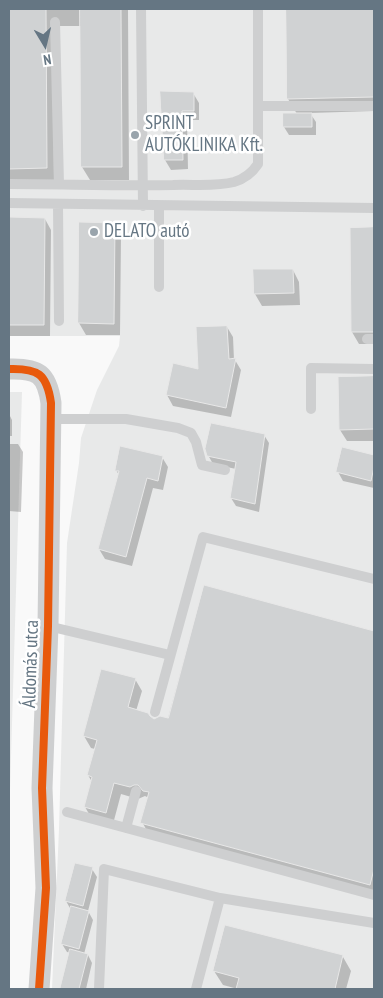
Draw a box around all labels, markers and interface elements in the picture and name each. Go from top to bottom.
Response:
north arrow [20,20,70,70]
text: N [42,50,52,69]
place label: SPRINT AUTÓKLINIKA Kft. [145,113,263,157]
marker: SPRINT AUTÓKLINIKA Kft. [129,129,141,141]
place label: DELATO autó [104,221,189,243]
marker: DELATO autó [88,226,100,238]
street label: Áldomás utca [18,620,44,708]

